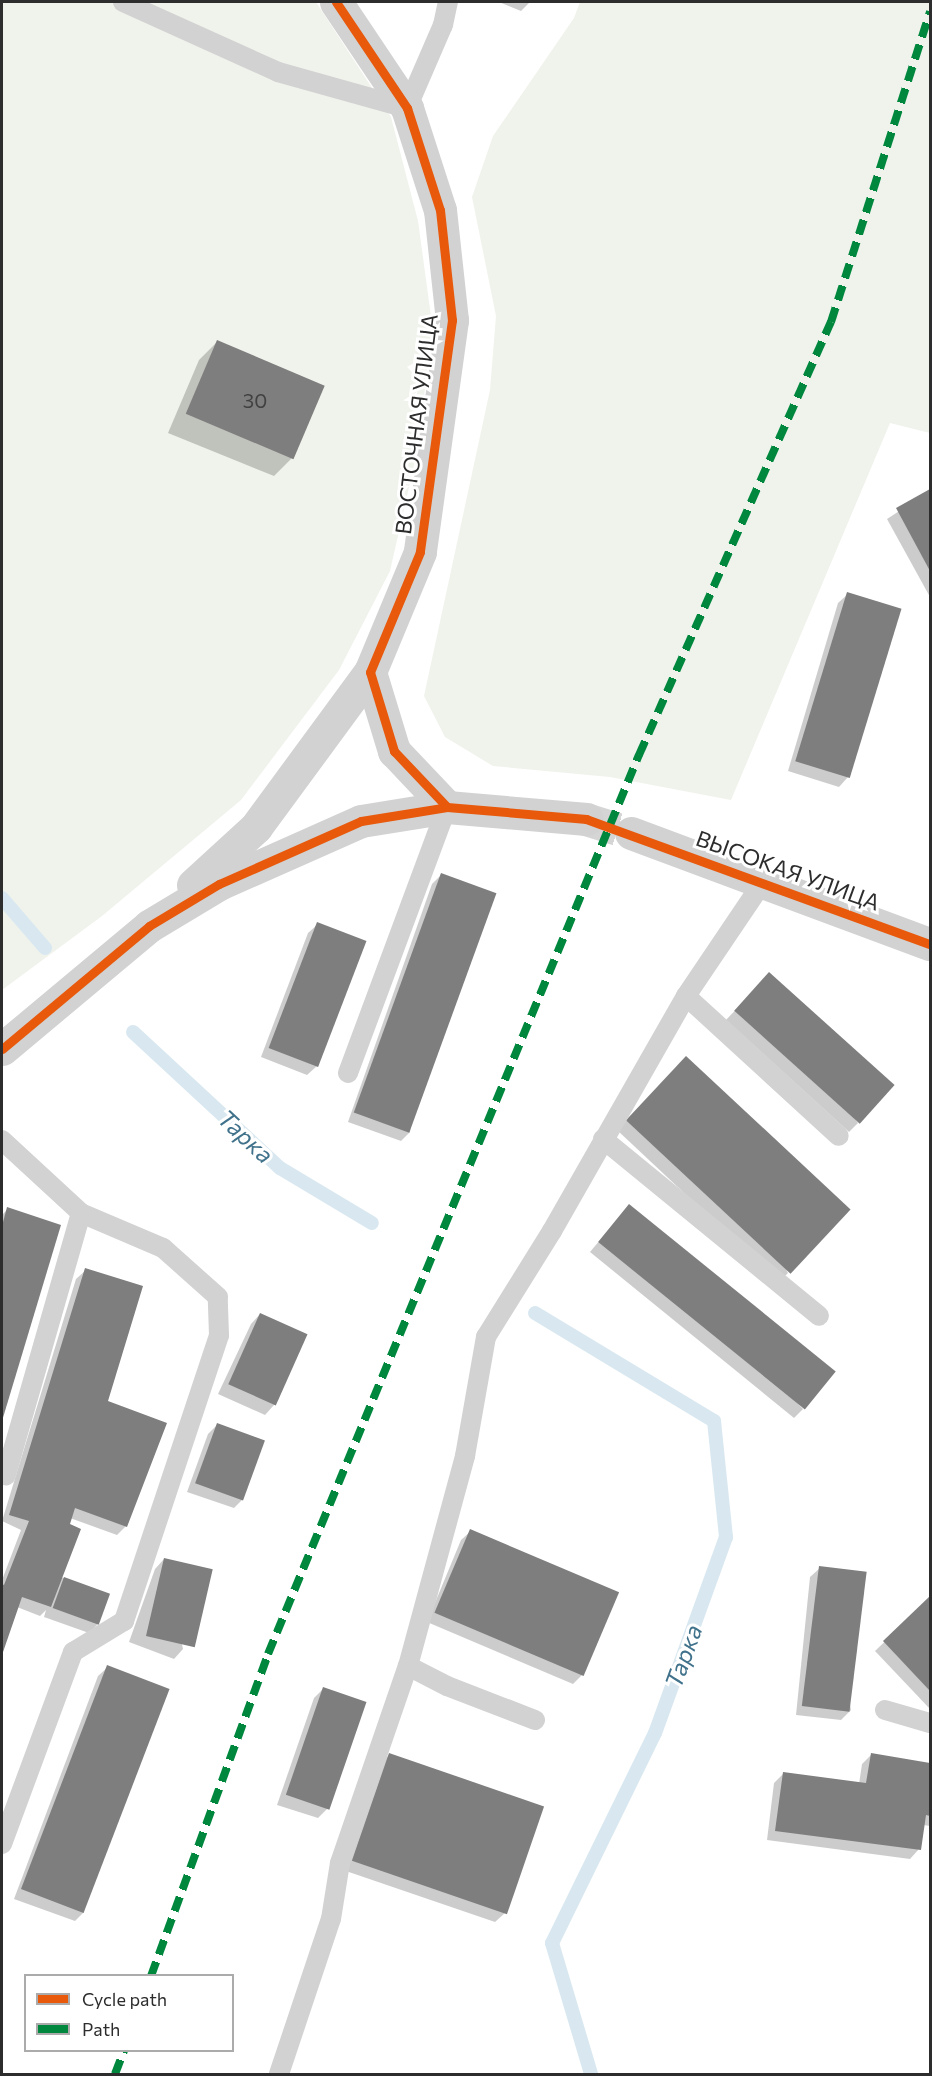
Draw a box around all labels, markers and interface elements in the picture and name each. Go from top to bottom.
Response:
street label: ВОСТОЧНАЯ УЛИЦА [389,312,443,536]
house number: 30 [243,388,267,412]
street label: ВЫСОКАЯ УЛИЦА [692,824,884,916]
water label: Тарка [212,1103,280,1169]
water label: Тарка [658,1621,708,1691]
legend [24,1974,234,2052]
text: Cycle path [82,1988,167,2010]
text: Path [82,2018,120,2040]

